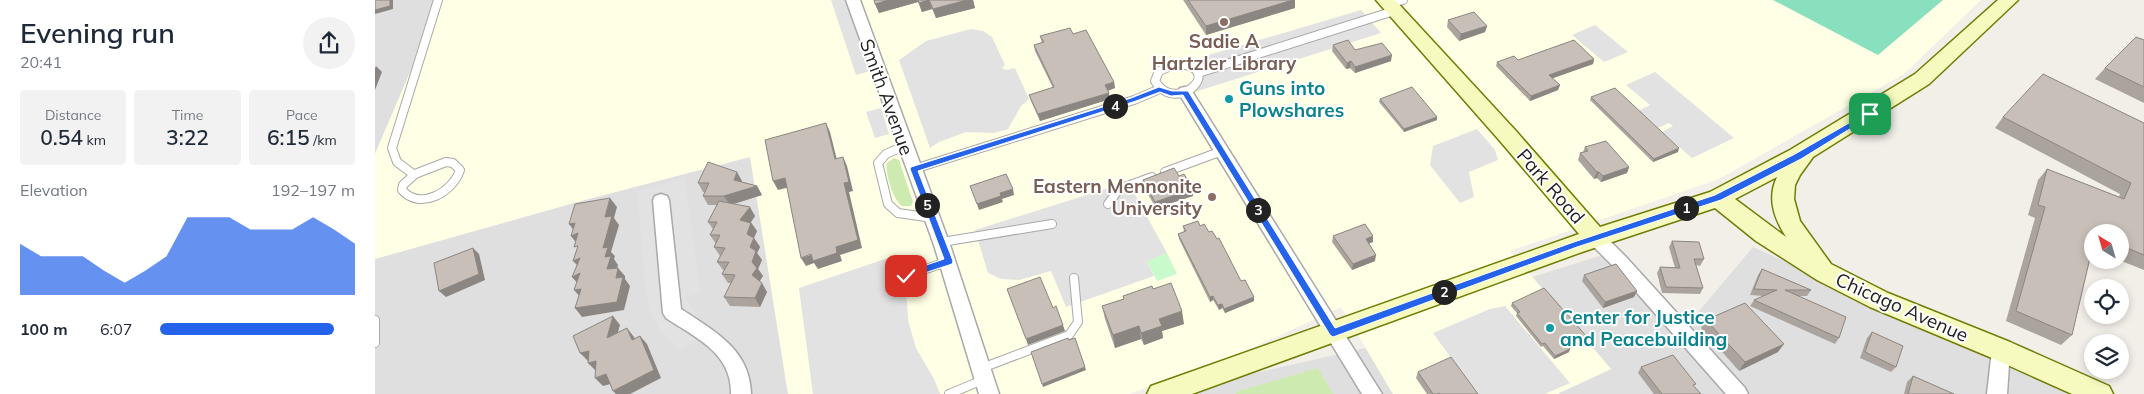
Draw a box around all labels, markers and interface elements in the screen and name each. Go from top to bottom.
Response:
text: Evening run [20,15,175,50]
marker: Sadie A Hartzler Library [1218,16,1230,28]
button: share [303,17,355,69]
place label: Sadie A Hartzler Library [1152,29,1297,75]
street label: Smith Avenue [855,36,919,158]
text: 20:41 [20,52,62,72]
place label: Guns into Plowshares [1239,76,1344,122]
marker: Guns into Plowshares [1223,93,1235,105]
pin [1849,93,1891,135]
pin: 4 [1103,94,1127,118]
text: 4 [1111,97,1120,115]
icon: arrive [1856,100,1884,128]
text: Distance [45,106,101,124]
text: Time [172,106,203,124]
text: Pace [286,106,318,124]
text: 0.54 [40,124,83,150]
text: 3:22 [166,124,209,150]
text: 6:15 [267,124,310,150]
text: km [83,131,106,149]
text: /km [310,131,337,149]
street label: Park Road [1512,144,1590,228]
place label: Eastern Mennonite University [1033,174,1203,220]
text: Elevation [20,180,88,200]
text: 192–197 m [271,180,355,200]
marker: Eastern Mennonite University [1206,191,1218,203]
pin: 5 [915,192,939,218]
text: 5 [923,196,932,214]
pin: 1 [1673,196,1699,220]
pin: 3 [1245,198,1271,222]
text: 1 [1682,199,1691,217]
text: 3 [1254,201,1263,219]
north arrow [2084,224,2129,269]
map controls [2084,224,2129,379]
pin [885,255,927,297]
icon: check [892,262,920,290]
street label: Chicago Avenue [1832,267,1972,347]
button: locate [2084,279,2129,324]
pin: 2 [1431,280,1457,304]
text: 2 [1440,283,1449,301]
place label: Center for Justice and Peacebuilding [1560,305,1727,351]
text: 100 m [20,319,68,339]
text: 6:07 [100,319,132,339]
marker: Center for Justice and Peacebuilding [1544,322,1556,334]
button: layers [2084,334,2129,379]

